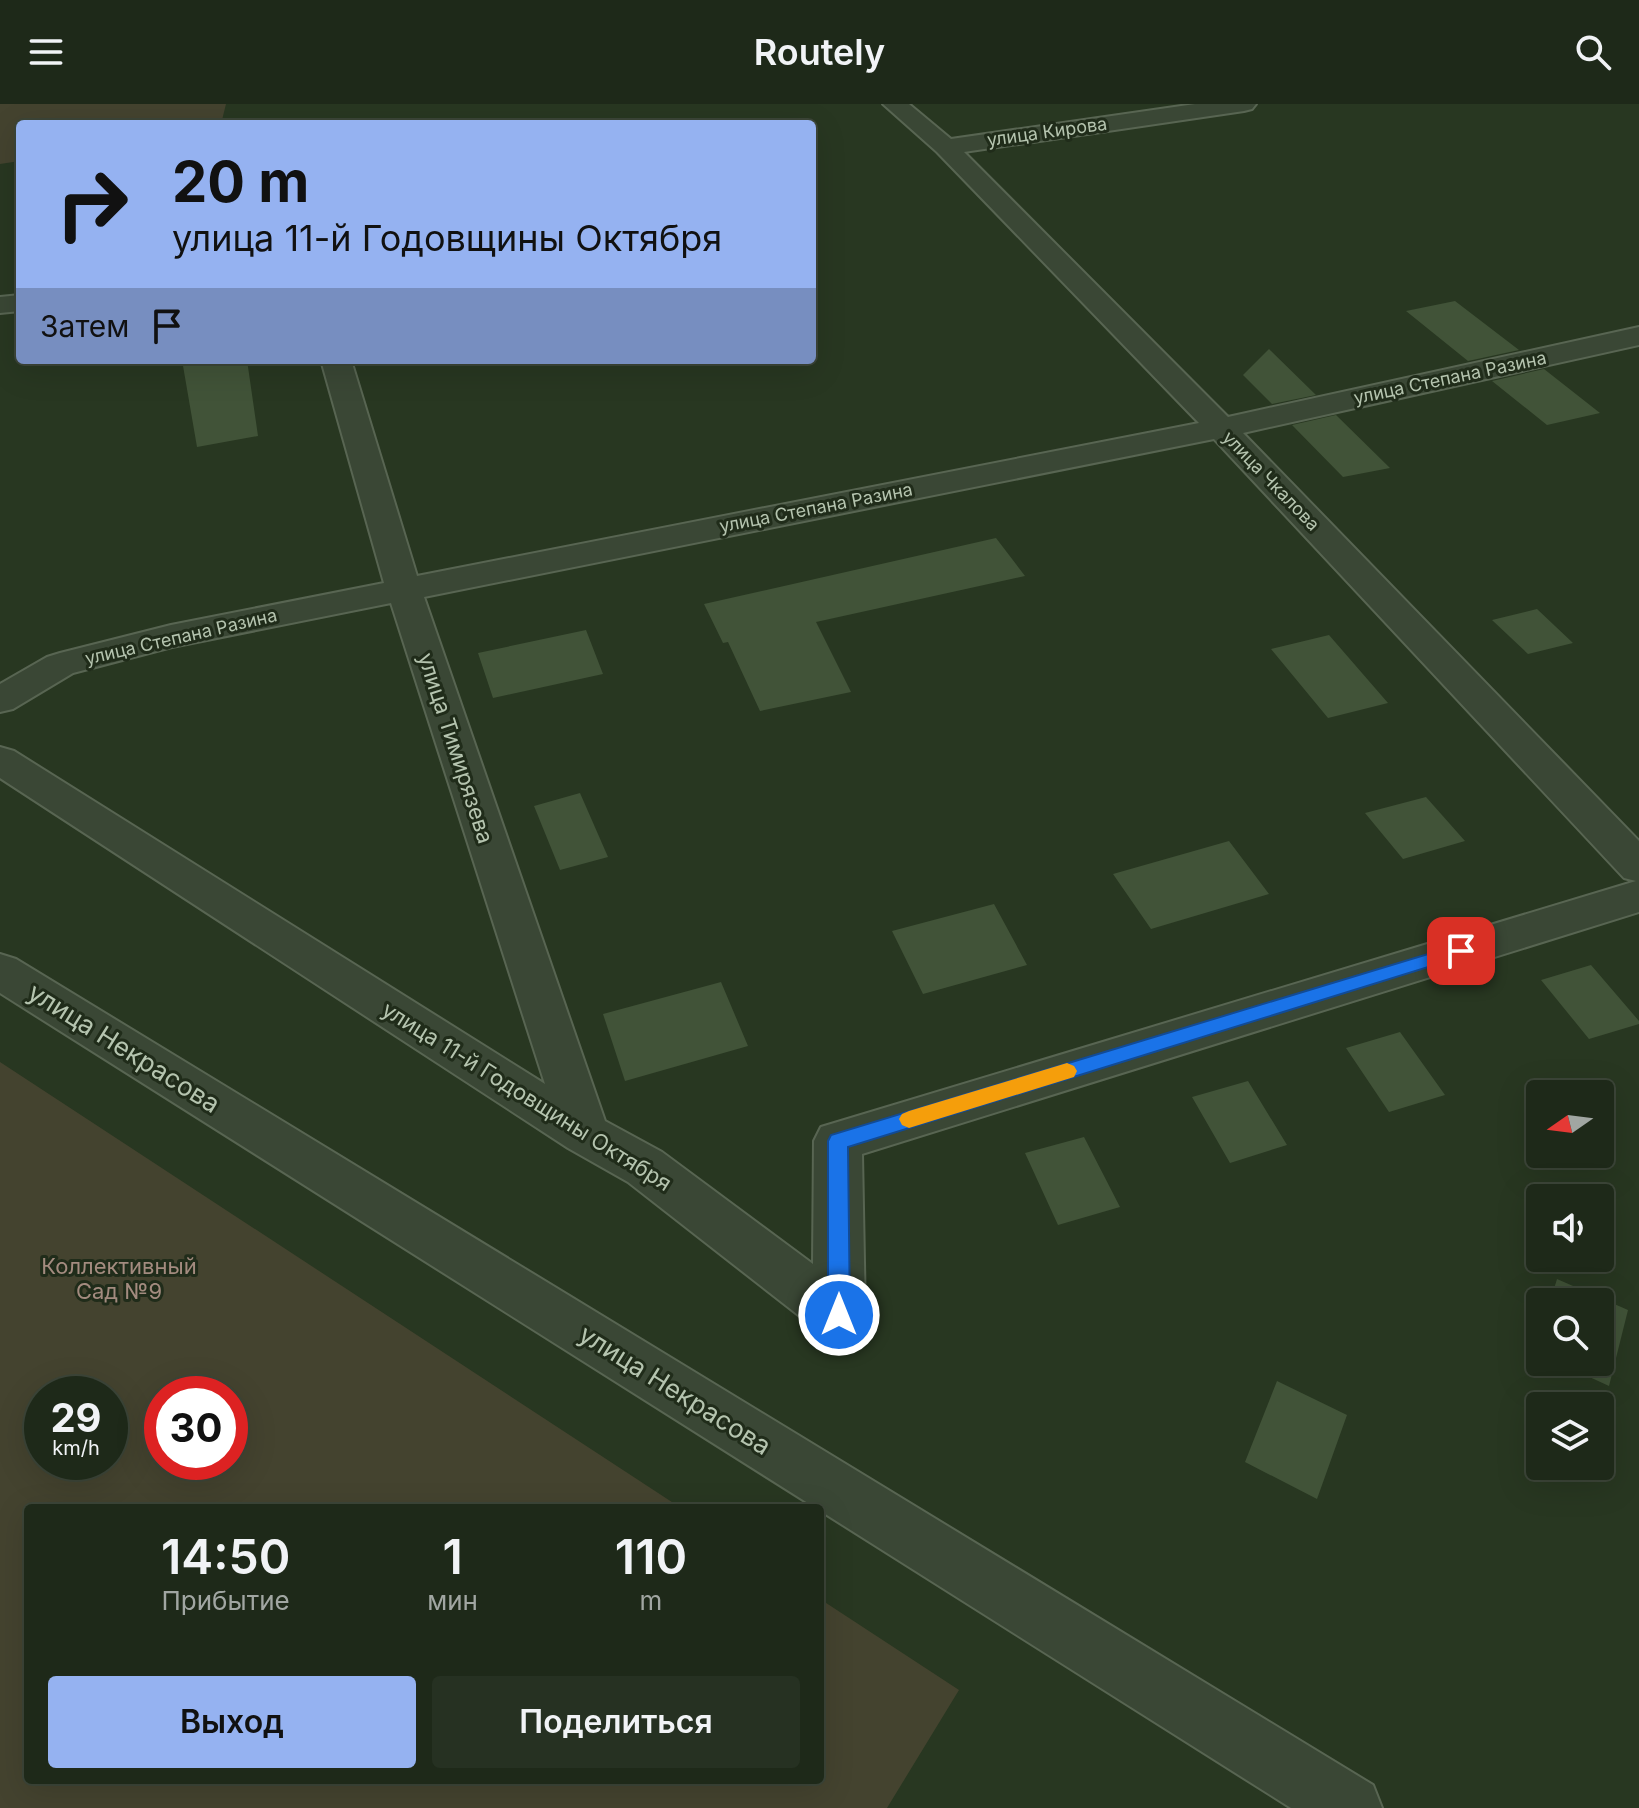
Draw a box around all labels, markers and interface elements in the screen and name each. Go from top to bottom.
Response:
icon: menu [24,30,68,74]
text: Routely [754,30,885,74]
icon: search [1571,30,1615,74]
street label: улица Кирова [986,113,1108,150]
text: 20 m [172,148,309,216]
icon: right [40,152,144,256]
text: улица 11-й Годовщины Октября [172,216,722,260]
icon: arrive [145,304,189,348]
text: Затем [40,308,129,344]
street label: улица Степана Разина [1352,347,1548,408]
street label: улица Чкалова [1219,427,1324,535]
street label: улица Степана Разина [718,478,914,537]
street label: улица Степана Разина [83,604,279,669]
street label: улица Тимирязева [413,649,499,847]
pin [1427,917,1495,985]
icon: arrive [1439,929,1483,973]
street label: улица Некрасова [23,976,226,1119]
street label: улица 11-й Годовщины Октября [378,996,676,1196]
north arrow [1526,1080,1614,1168]
map controls [1526,1080,1614,1480]
button: sound [1526,1184,1614,1272]
park label: Коллективный Сад №9 [41,1253,197,1304]
position arrow [797,1273,881,1357]
button: search [1526,1288,1614,1376]
street label: улица Некрасова [574,1318,777,1461]
speed limit sign: 30 [144,1376,248,1480]
button: layers [1526,1392,1614,1480]
text: 29 [50,1393,102,1442]
text: km/h [52,1436,100,1460]
text: 14:50 [161,1527,290,1586]
text: 1 [442,1527,463,1586]
text: 110 [615,1527,687,1586]
text: Прибытие [161,1585,290,1616]
text: мин [427,1585,478,1616]
text: m [640,1585,662,1616]
button: Выход [48,1676,416,1768]
button: Поделиться [432,1676,800,1768]

